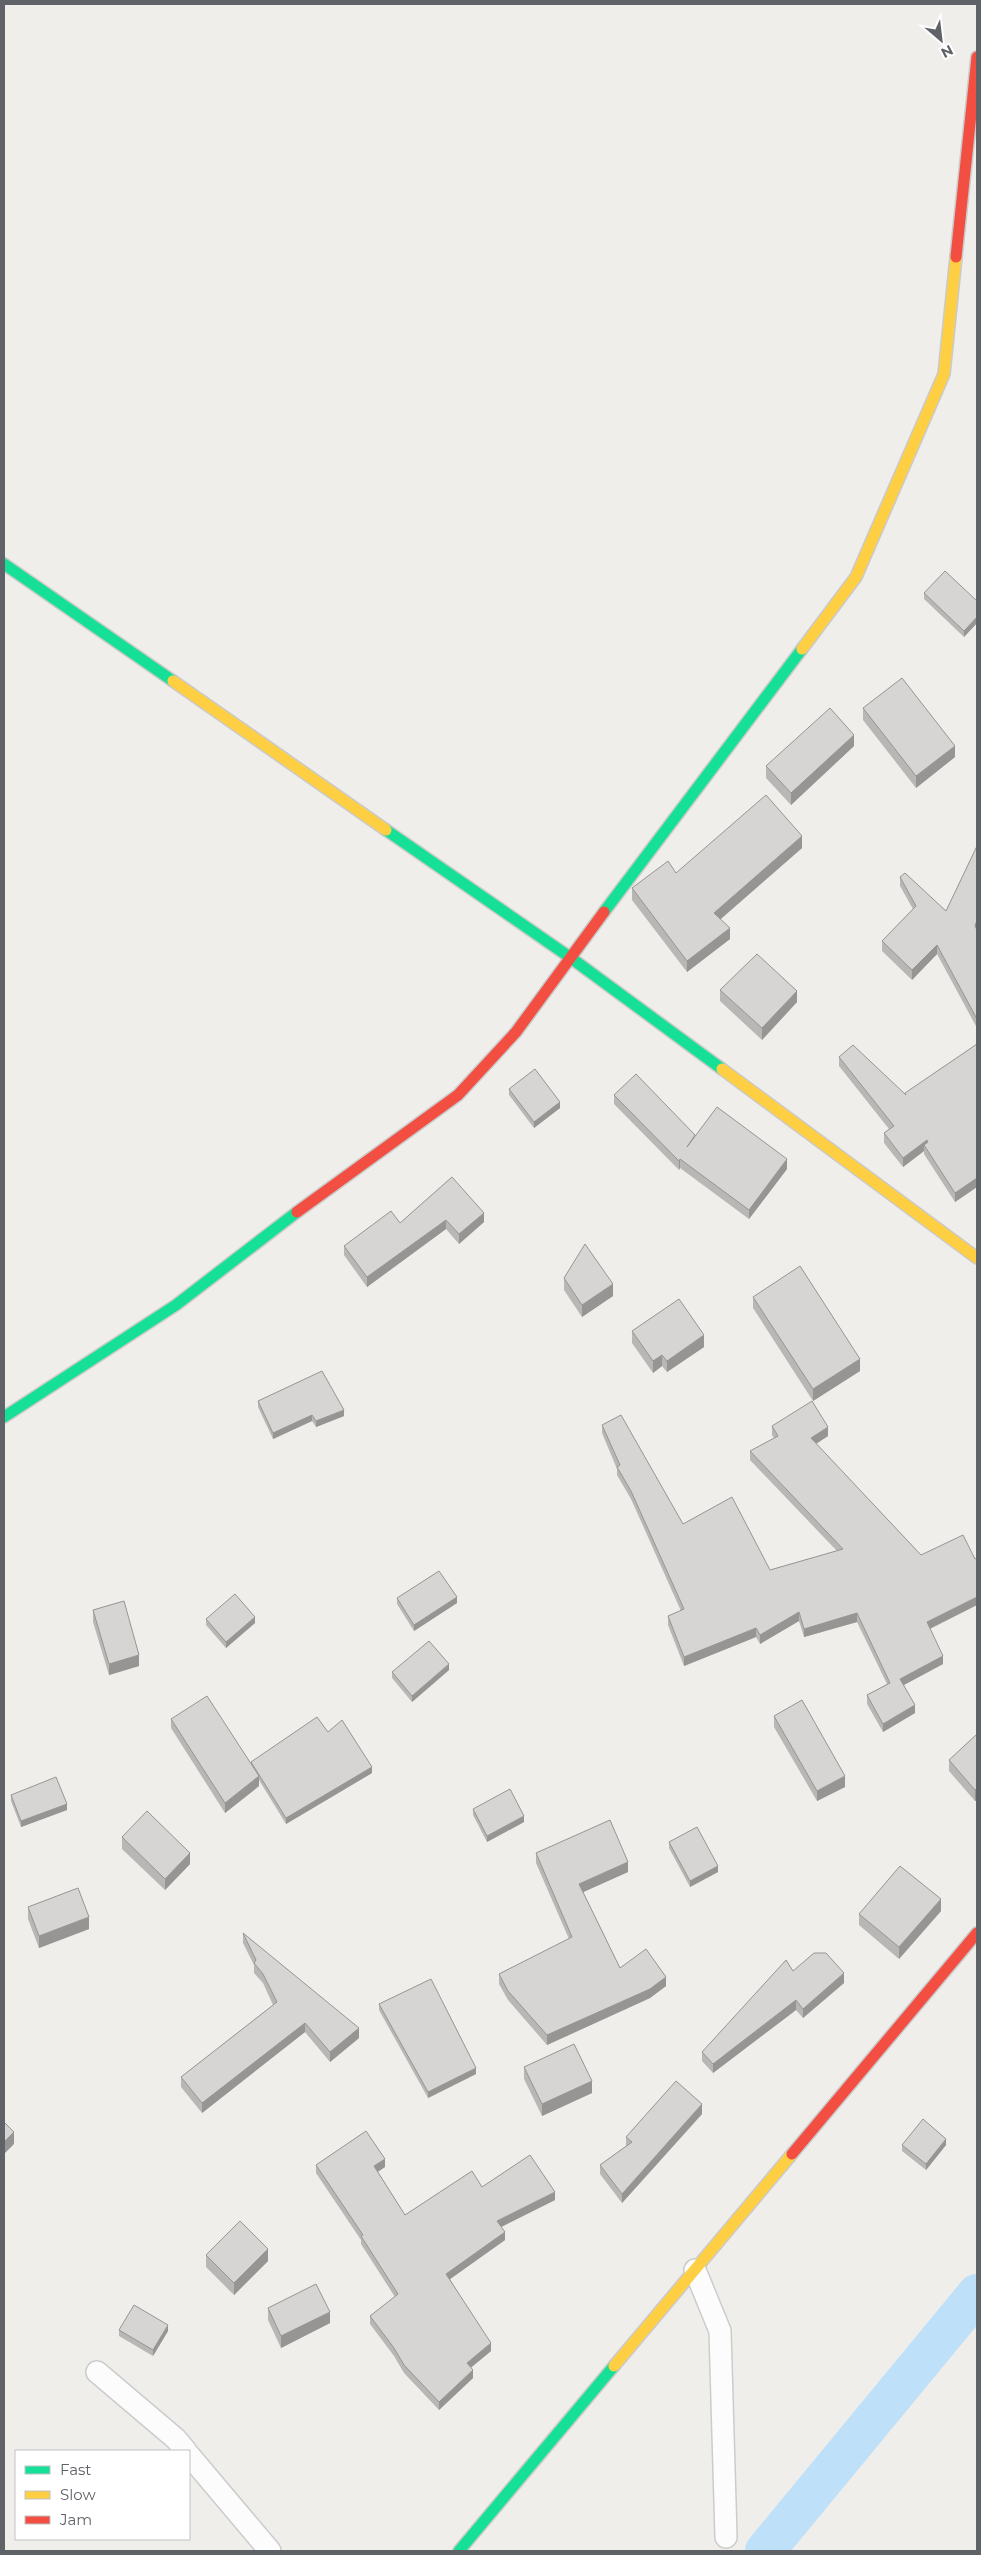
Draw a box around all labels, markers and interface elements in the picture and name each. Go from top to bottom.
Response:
north arrow [916,15,966,65]
text: N [938,41,956,62]
legend [15,2450,190,2540]
text: Fast [60,2460,91,2479]
text: Slow [60,2485,96,2504]
text: Jam [59,2510,92,2529]

